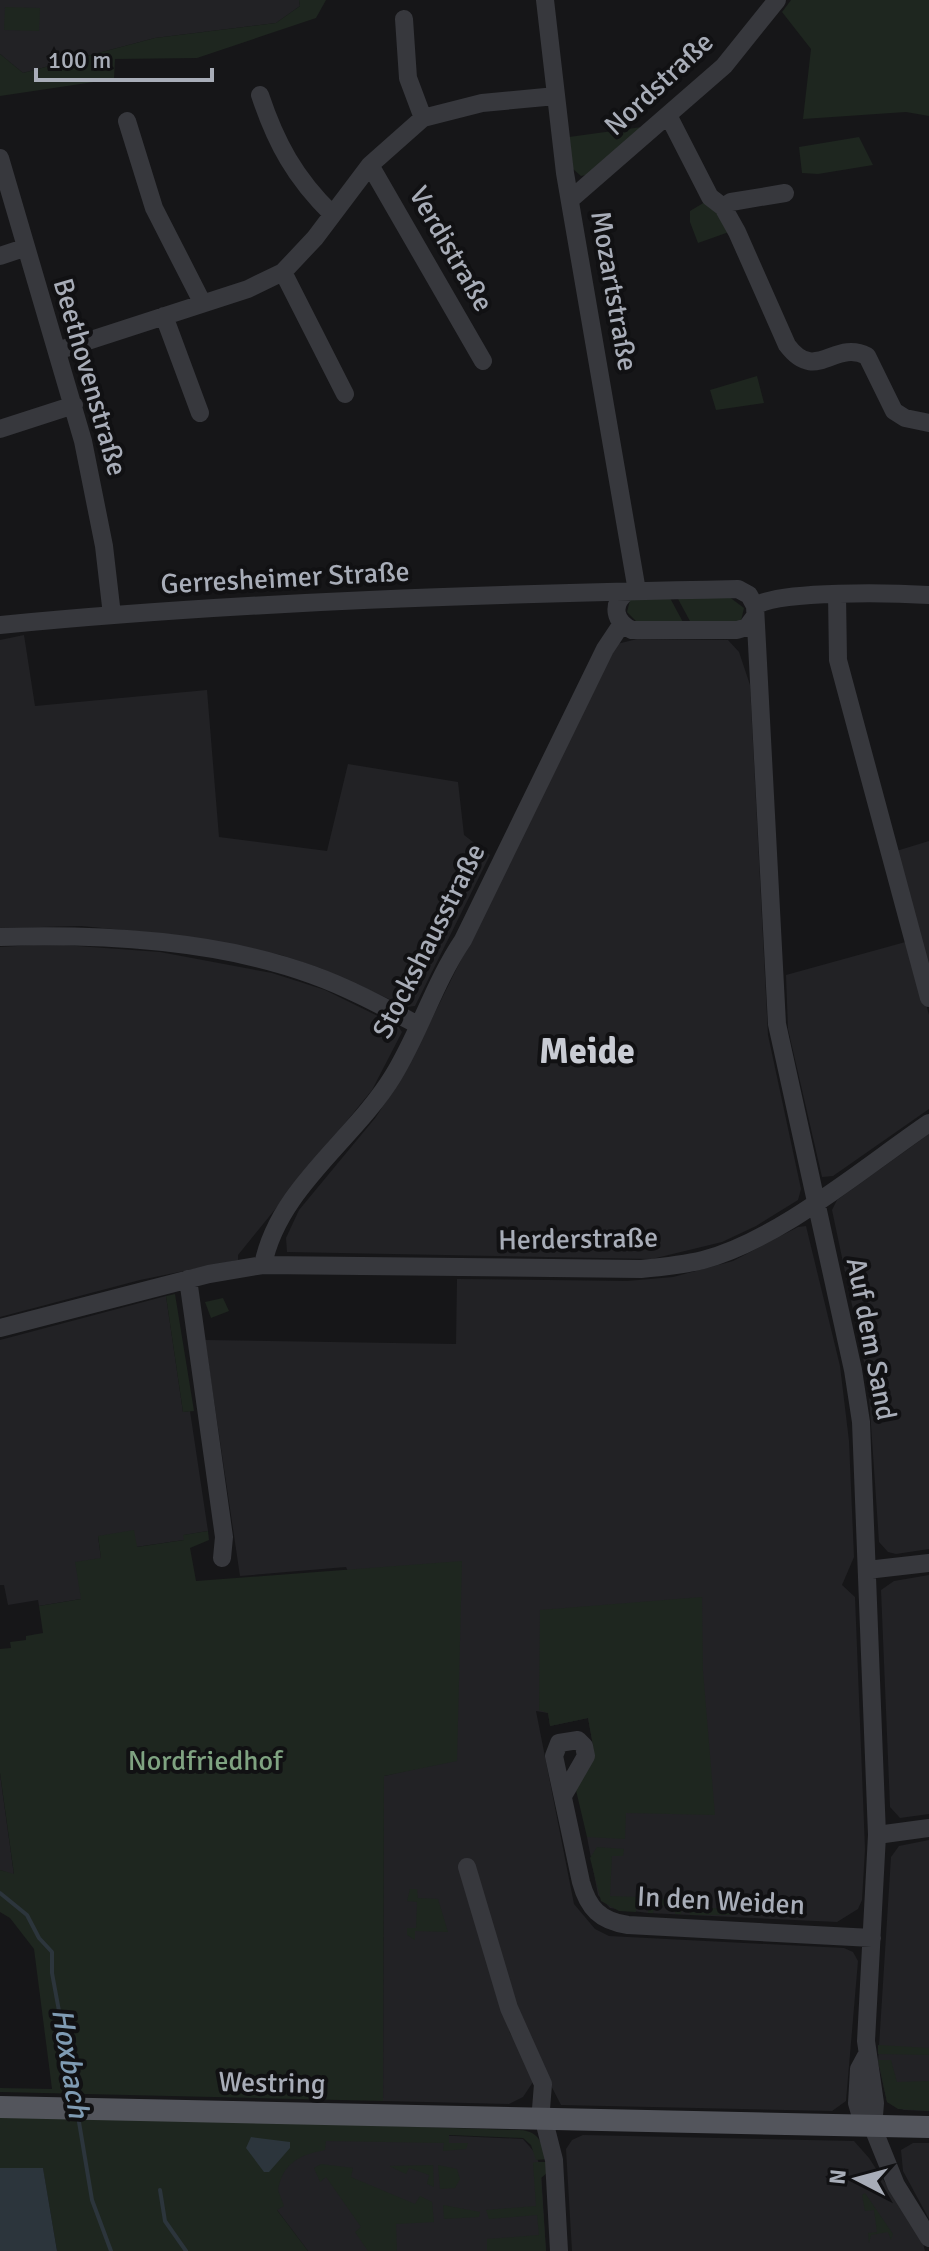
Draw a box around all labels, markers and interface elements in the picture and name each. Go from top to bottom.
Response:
street label: Nordstraße [598,25,720,143]
scale bar [36,32,212,82]
text: 100 m [48,45,111,75]
street label: Verdistraße [402,180,500,318]
street label: Mozartstraße [583,208,645,374]
street label: Beethovenstraße [46,274,134,480]
street label: Gerresheimer Straße [160,555,410,601]
street label: Stockshausstraße [365,838,493,1044]
district label: Meide [539,1029,635,1074]
street label: Herderstraße [498,1221,658,1257]
street label: Auf dem Sand [839,1255,903,1423]
park label: Nordfriedhof [128,1744,284,1778]
street label: In den Weiden [636,1880,806,1922]
water label: Hoxbach [43,2006,97,2121]
street label: Westring [218,2065,326,2101]
north arrow [817,2139,897,2219]
text: N [823,2168,852,2186]

